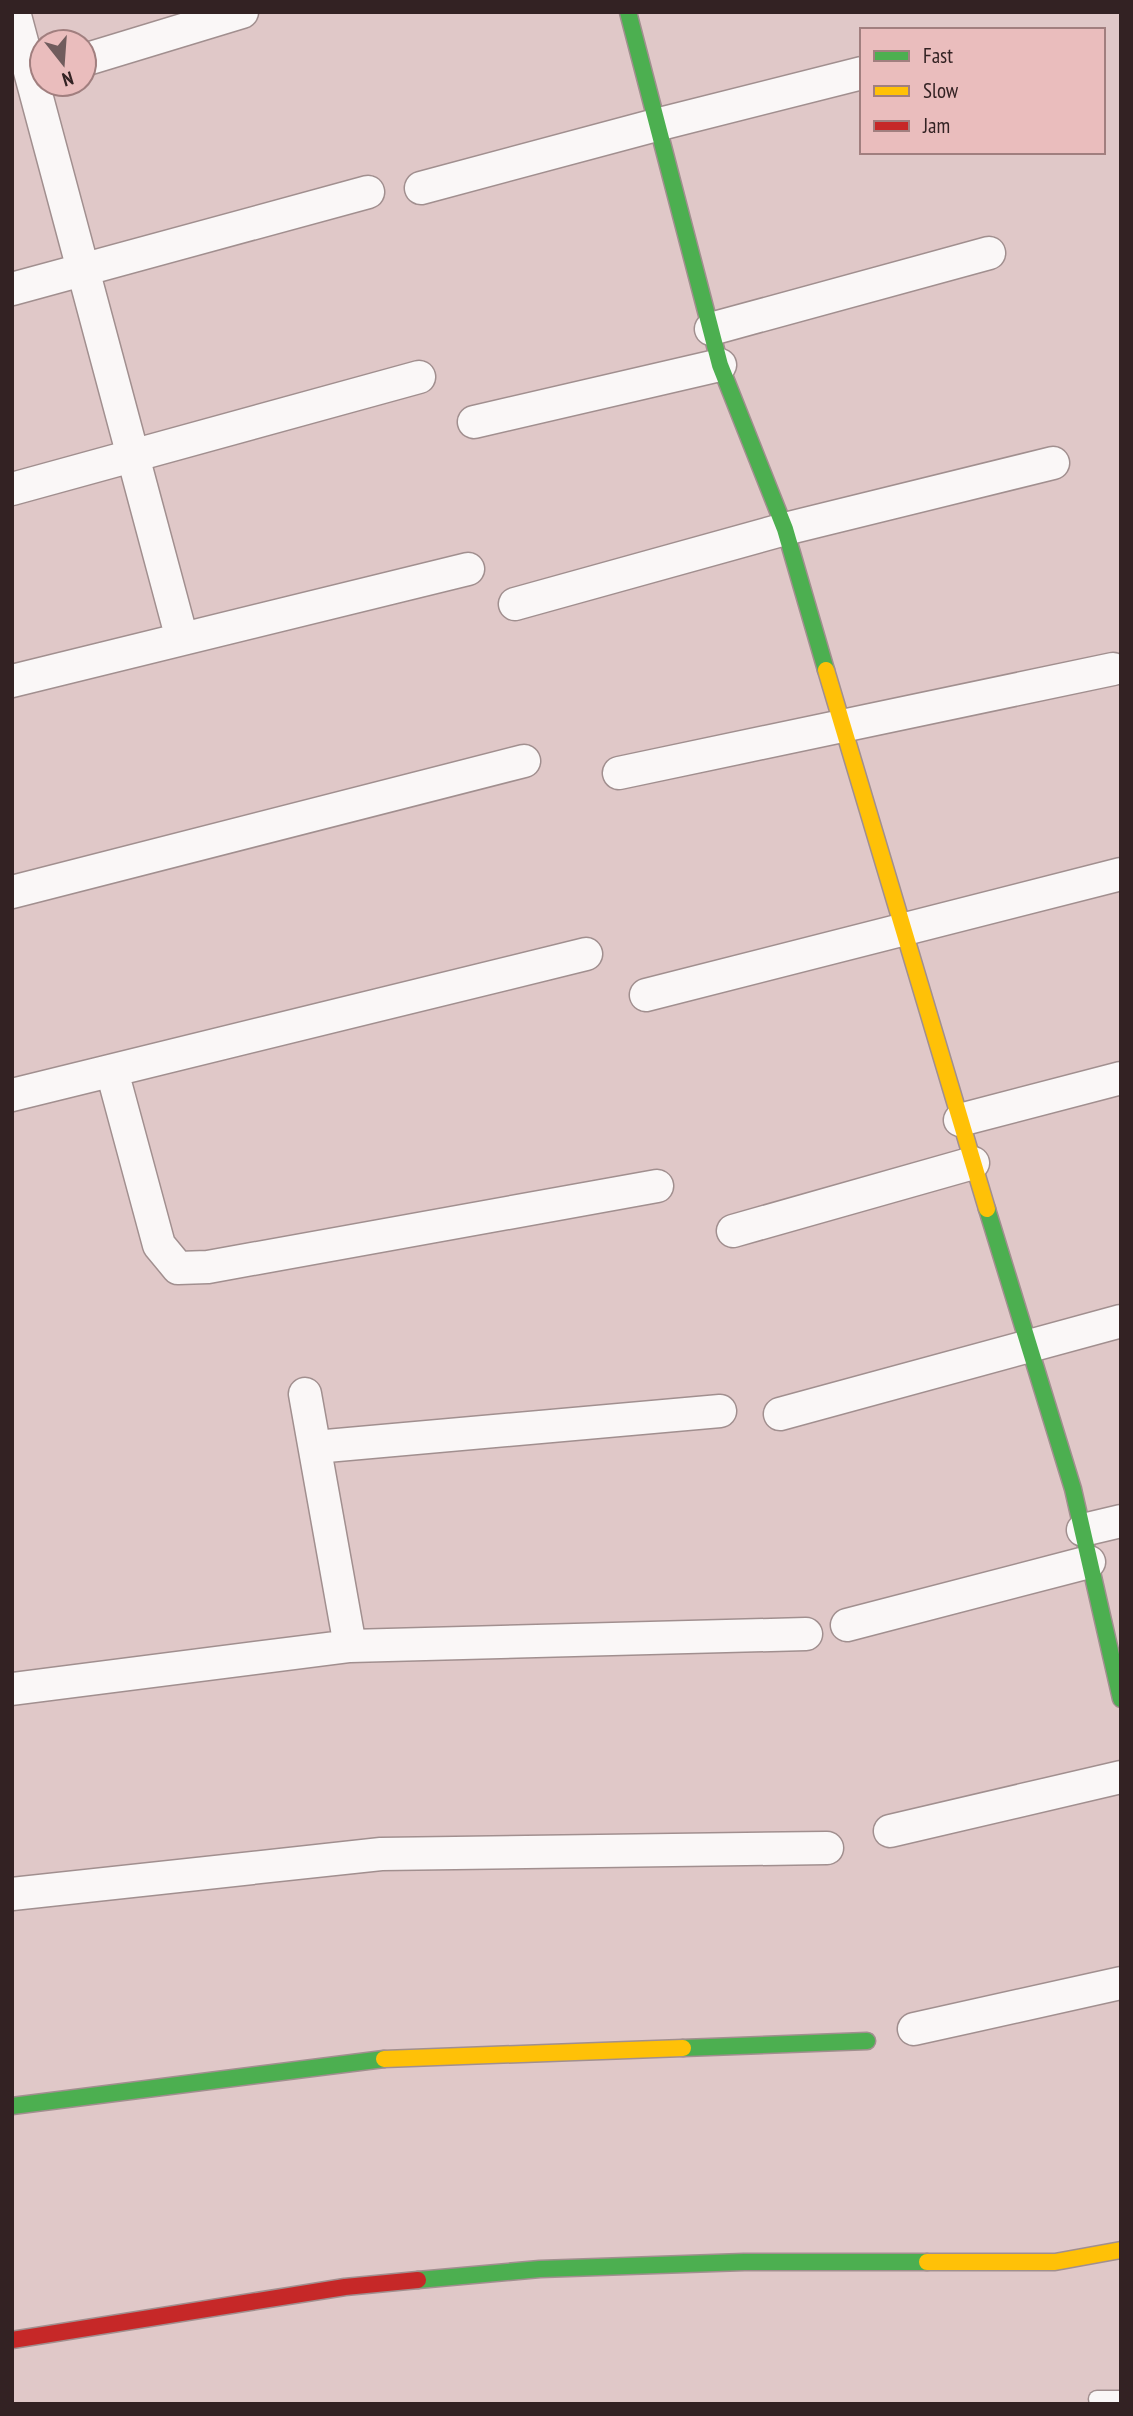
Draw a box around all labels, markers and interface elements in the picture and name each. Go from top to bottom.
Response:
north arrow [28,28,98,98]
legend [860,28,1105,154]
text: Fast [923,42,953,69]
text: N [60,66,76,92]
text: Slow [923,77,959,104]
text: Jam [922,112,950,139]

